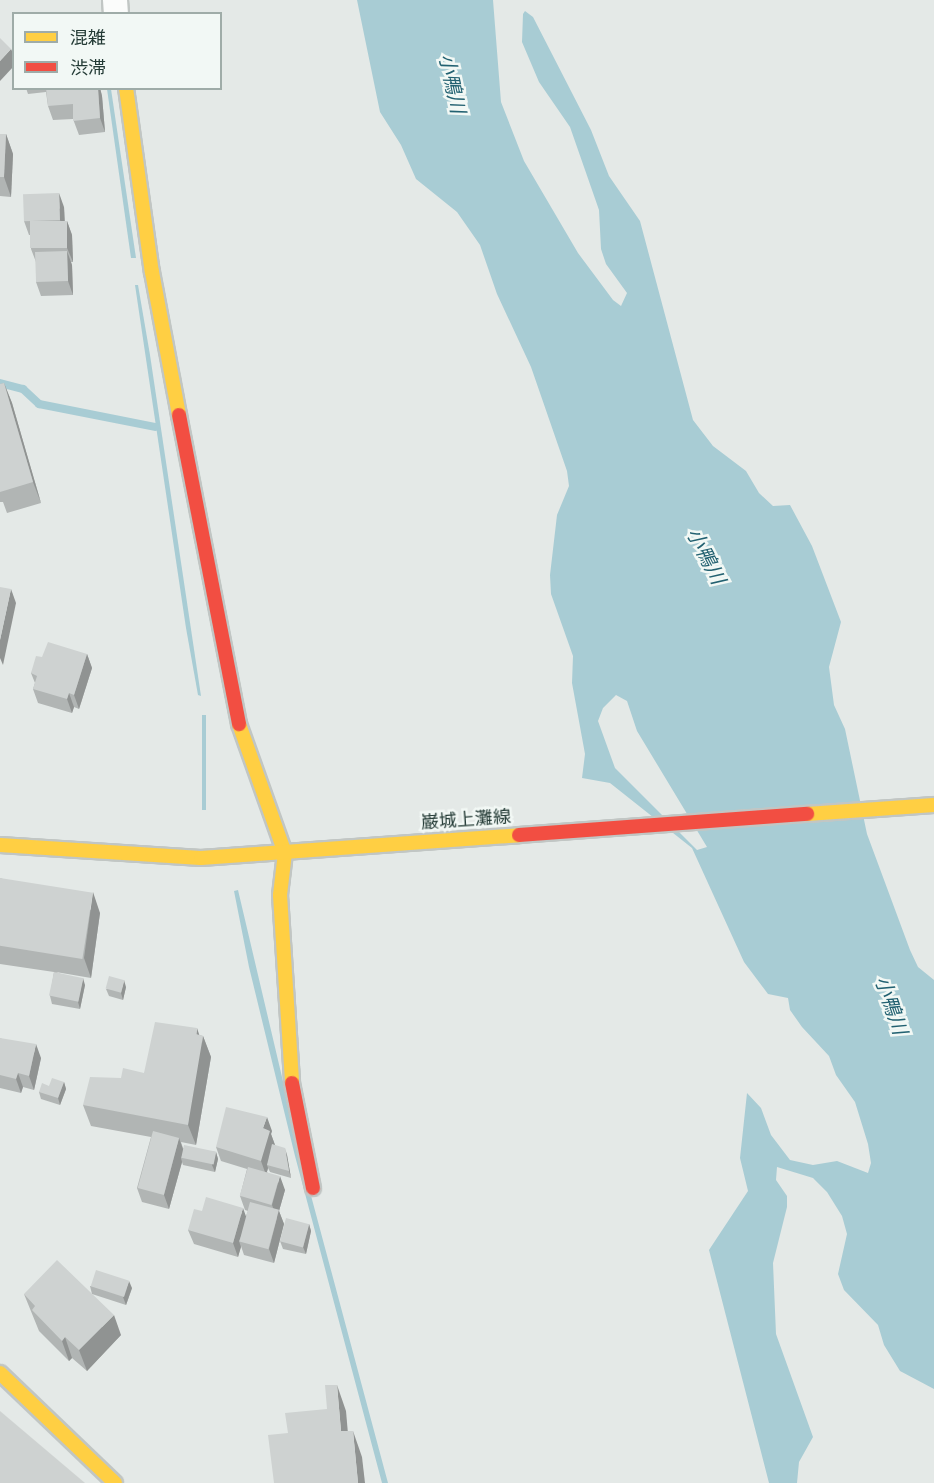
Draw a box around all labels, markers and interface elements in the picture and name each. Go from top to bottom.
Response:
legend [12,12,222,90]
text: 混雑 [70,28,106,51]
water label: 小鴨川 [432,52,468,116]
text: 渋滞 [70,58,106,81]
water label: 小鴨川 [680,525,728,589]
street label: 巌城上灘線 [420,808,512,836]
water label: 小鴨川 [868,974,910,1038]

